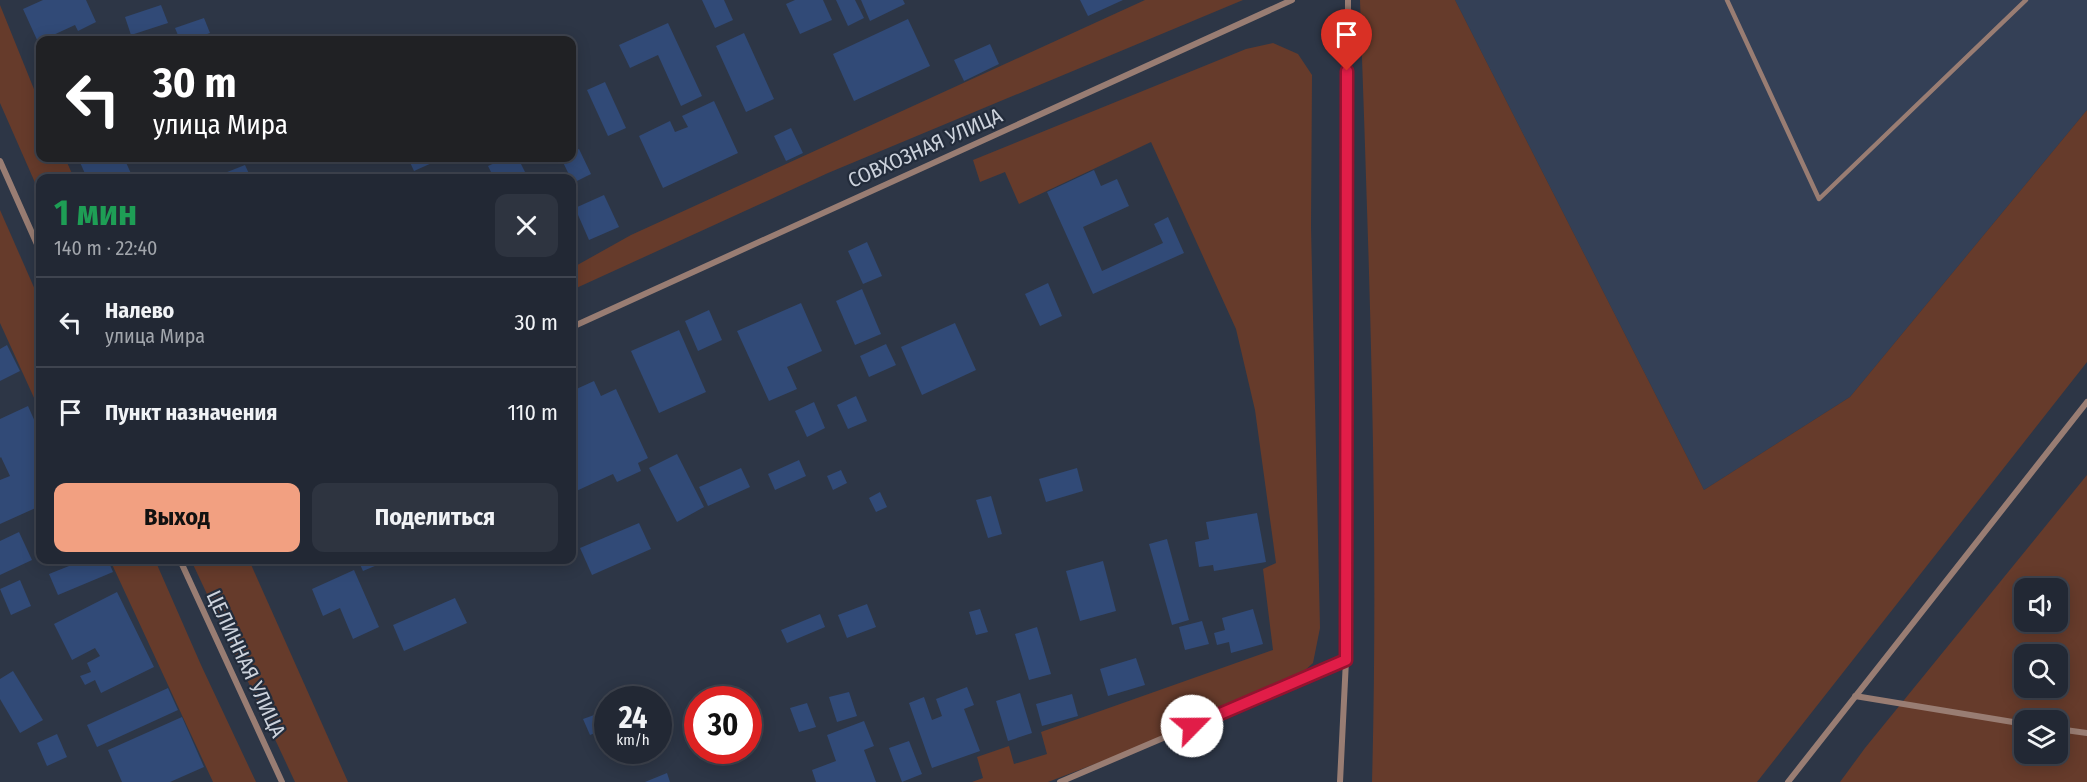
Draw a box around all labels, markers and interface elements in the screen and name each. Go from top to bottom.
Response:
pin [1321,9,1372,71]
icon: arrive [1330,18,1363,51]
text: 30 m [153,58,237,108]
icon: left [54,60,132,138]
street label: СОВХОЗНАЯ УЛИЦА [844,102,1006,194]
text: улица Мира [153,109,288,141]
text: 1 мин [54,191,137,235]
button: close [495,194,558,257]
text: 140 m · 22:40 [54,236,158,260]
text: Налево [105,297,174,324]
icon: left [54,306,87,339]
text: 30 m [515,309,558,336]
text: улица Мира [105,324,205,348]
icon: arrive [54,396,87,429]
text: Пункт назначения [105,399,277,426]
text: 110 m [508,399,558,426]
button: Выход [54,483,300,552]
button: Поделиться [312,483,558,552]
map controls [2014,578,2068,764]
button: sound [2014,578,2068,632]
street label: ЦЕЛИННАЯ УЛИЦА [201,586,291,742]
button: search [2014,644,2068,698]
speed limit sign: 30 [684,686,762,764]
position arrow [1160,694,1224,758]
text: 24 [619,700,647,736]
button: layers [2014,710,2068,764]
text: km/h [616,731,650,749]

